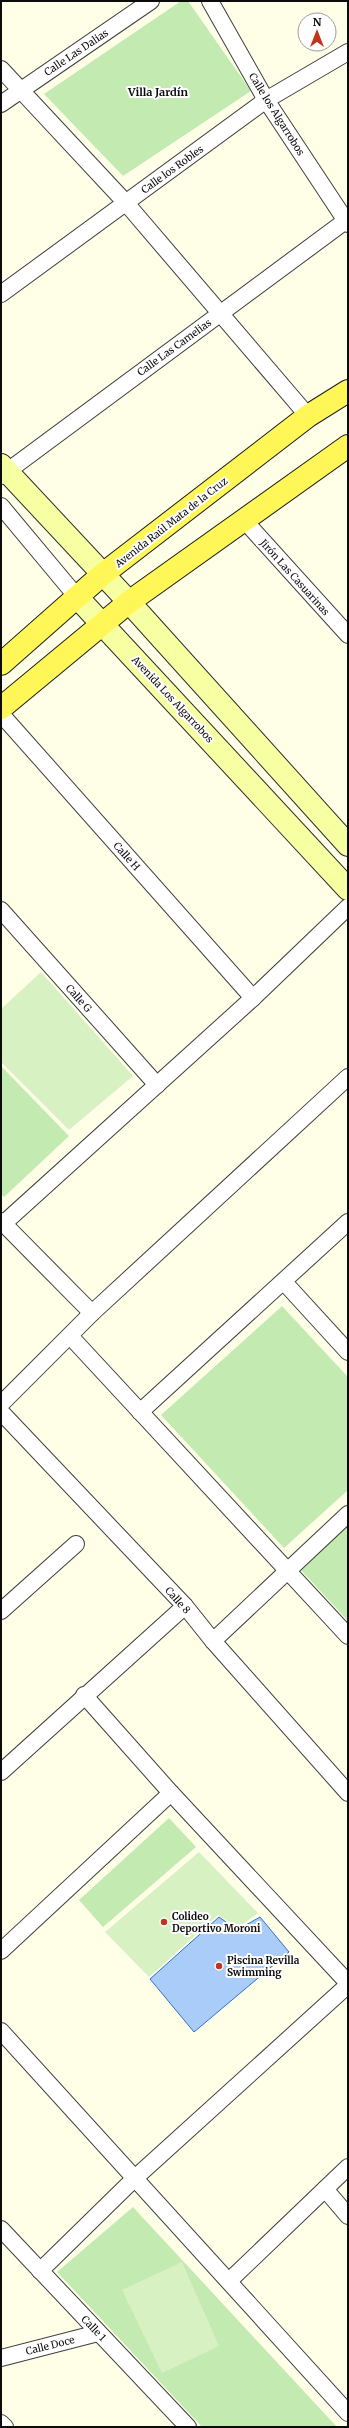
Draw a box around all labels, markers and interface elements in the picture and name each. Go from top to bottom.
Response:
north arrow [297,12,337,52]
text: N [313,15,322,29]
street label: Calle Las Dalias [42,26,111,79]
street label: Calle los Algarrobos [246,70,307,158]
district label: Villa Jardín [127,85,189,99]
street label: Calle los Robles [139,142,206,196]
street label: Calle Las Camelias [135,316,214,379]
street label: Avenida Raúl Mata de la Cruz [112,474,230,571]
street label: Jirón Las Casuarinas [256,536,332,618]
street label: Avenida Los Algarrobos [128,653,216,745]
street label: Calle H [110,839,143,873]
street label: Calle G [63,982,95,1016]
street label: Calle 8 [162,1584,193,1617]
place label: Colideo Deportivo Moroni [172,1910,261,1935]
marker: Colideo Deportivo Moroni [159,1917,169,1927]
place label: Piscina Revilla Swimming [227,1954,300,1979]
marker: Piscina Revilla Swimming [214,1961,224,1971]
street label: Calle 1 [78,2313,109,2344]
street label: Calle Doce [24,2333,76,2358]

